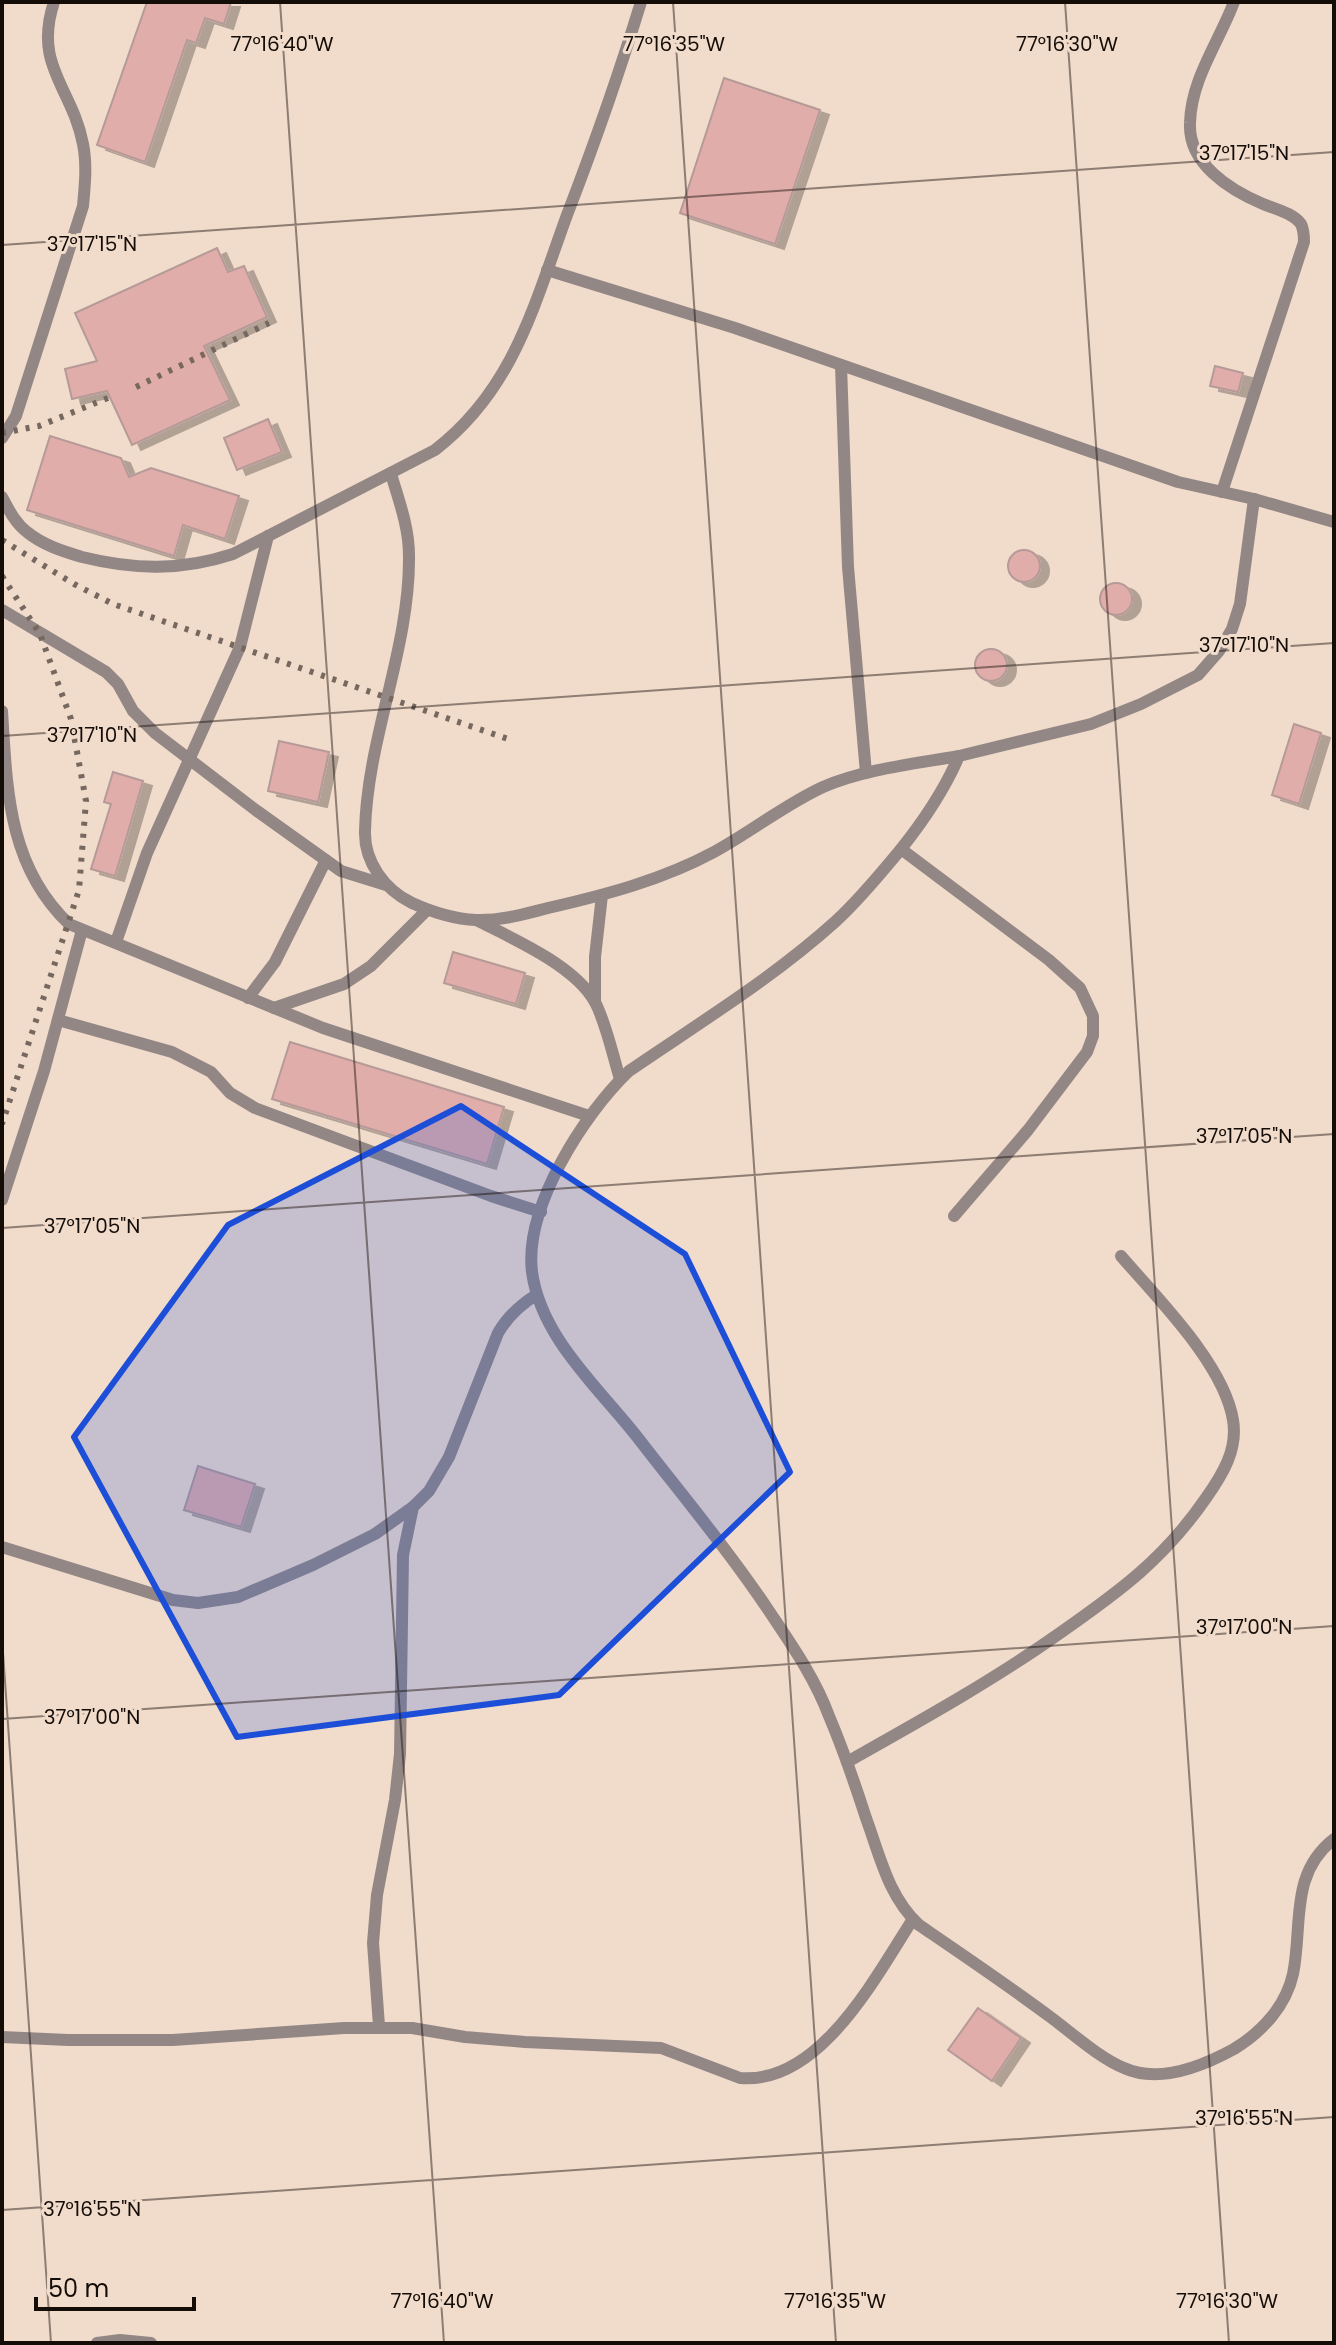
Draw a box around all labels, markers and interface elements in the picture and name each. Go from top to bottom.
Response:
text: 77°16'40"W [231,30,334,58]
text: 77°16'35"W [623,30,725,58]
text: 77°16'30"W [1016,30,1118,58]
text: 37°17'15"N [1199,139,1289,167]
text: 37°17'15"N [47,230,137,258]
text: 37°17'10"N [1199,631,1289,659]
text: 37°17'10"N [47,721,137,749]
text: 37°17'05"N [1196,1122,1292,1150]
text: 37°17'05"N [44,1212,140,1240]
text: 37°17'00"N [1196,1613,1292,1641]
text: 37°17'00"N [44,1703,140,1731]
text: 37°16'55"N [1195,2104,1293,2132]
text: 37°16'55"N [43,2195,141,2223]
scale bar [36,2261,194,2311]
text: 50 m [48,2272,109,2305]
text: 77°16'40"W [391,2287,494,2315]
text: 77°16'35"W [784,2287,886,2315]
text: 77°16'30"W [1176,2287,1278,2315]

